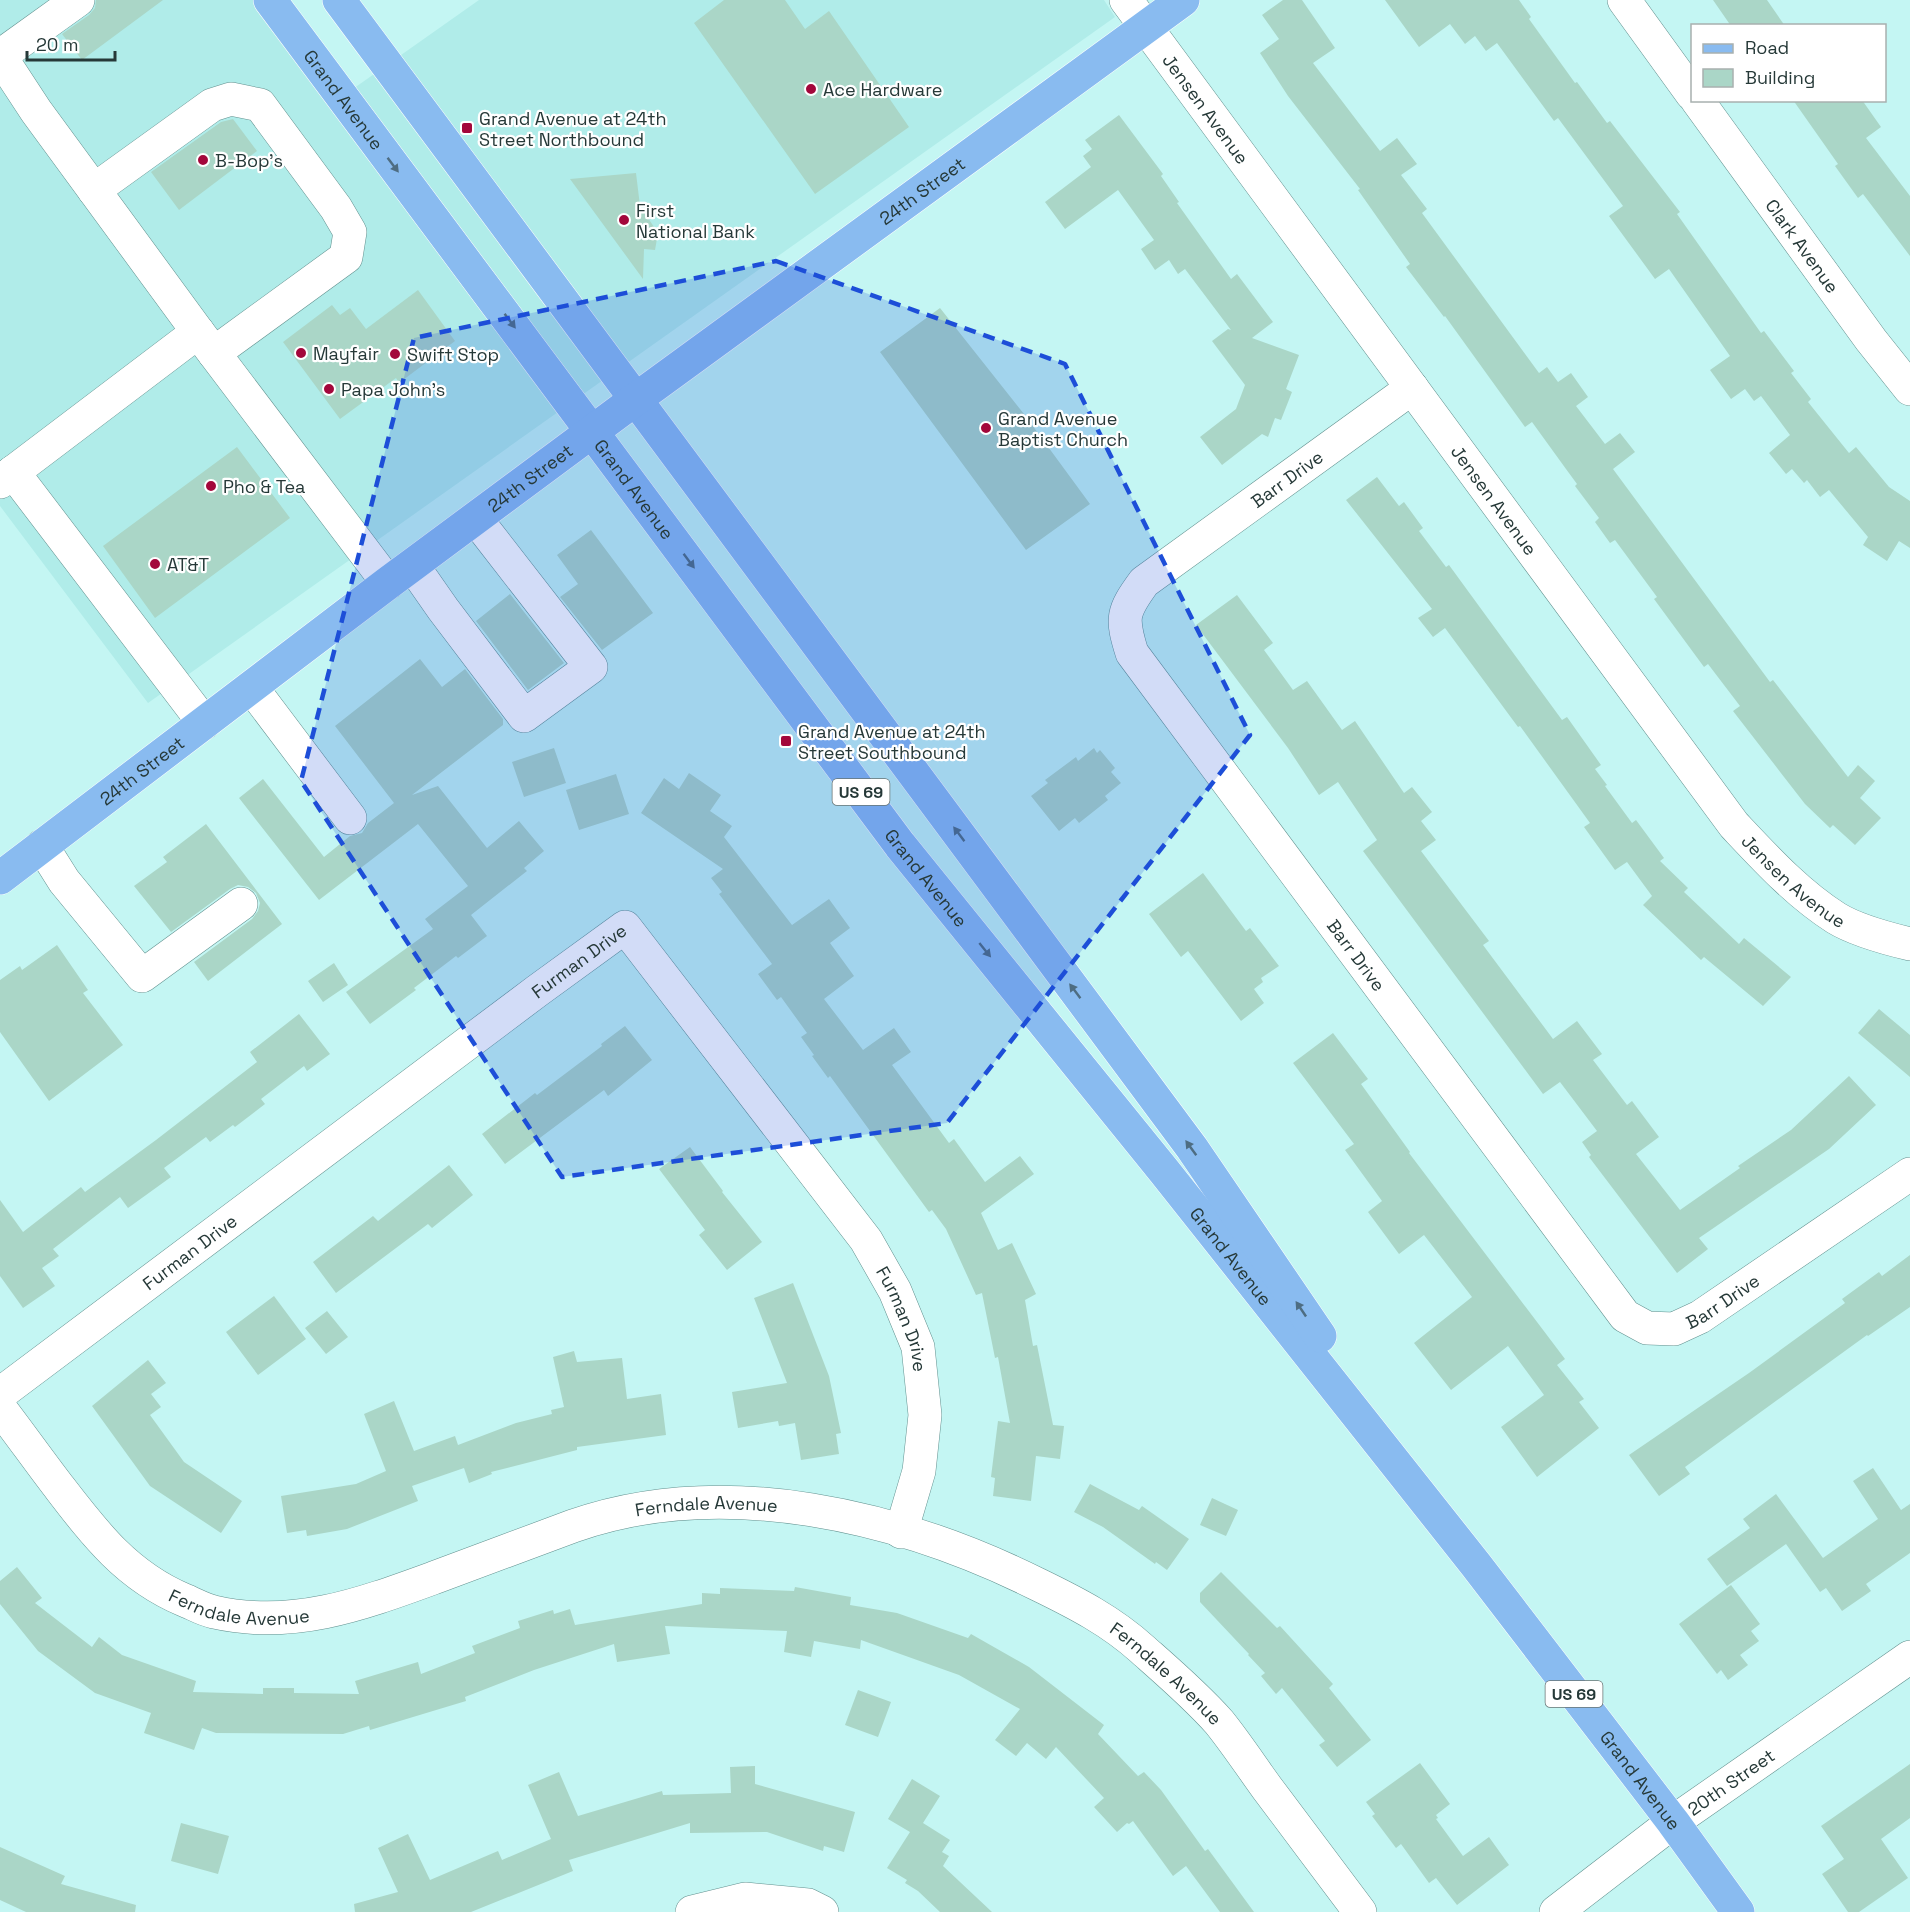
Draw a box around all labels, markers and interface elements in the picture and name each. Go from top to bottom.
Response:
scale bar [27,24,116,62]
legend [1691,24,1886,102]
text: 20 m [36,33,79,56]
text: Road [1745,36,1789,59]
street label: Grand Avenue [299,45,389,154]
street label: Jensen Avenue [1158,49,1254,168]
text: Building [1745,66,1815,89]
place label: Ace Hardware [823,78,942,101]
marker: Ace Hardware [804,82,818,96]
place label: Grand Avenue at 24th Street Northbound [479,107,667,151]
marker: Grand Avenue at 24th Street Northbound [460,121,474,135]
place label: B-Bop's [215,149,283,172]
street label: 24th Street [874,152,969,229]
marker: B-Bop's [196,153,210,167]
one-way arrow [387,156,399,172]
street label: Clark Avenue [1761,194,1844,297]
place label: First National Bank [636,199,755,243]
marker: First National Bank [617,213,631,227]
one-way arrow [503,313,515,328]
place label: Mayfair [313,342,379,365]
place label: Swift Stop [407,343,499,366]
marker: Mayfair [294,346,308,360]
marker: Swift Stop [388,347,402,361]
place label: Papa John's [341,378,445,401]
marker: Papa John's [322,382,336,396]
place label: Grand Avenue Baptist Church [998,407,1128,451]
marker: Grand Avenue Baptist Church [979,421,993,435]
street label: Grand Avenue [590,434,680,544]
street label: 24th Street [483,439,577,517]
street label: Jensen Avenue [1446,440,1543,560]
street label: Barr Drive [1246,445,1328,513]
place label: Pho & Tea [223,475,305,498]
marker: Pho & Tea [204,479,218,493]
place label: AT&T [167,553,209,576]
one-way arrow [683,553,695,569]
marker: AT&T [148,557,162,571]
place label: Grand Avenue at 24th Street Southbound [798,720,986,764]
street label: 24th Street [95,731,189,810]
marker: Grand Avenue at 24th Street Southbound [779,734,793,748]
road number: US 69 [832,779,890,805]
street label: Grand Avenue [880,824,973,931]
one-way arrow [953,827,965,843]
street label: Jensen Avenue [1737,829,1850,933]
street label: Barr Drive [1322,915,1391,995]
street label: Furman Drive [527,918,631,1003]
one-way arrow [979,942,992,958]
one-way arrow [1069,983,1081,999]
one-way arrow [1185,1140,1197,1156]
street label: Grand Avenue [1185,1202,1277,1310]
street label: Furman Drive [138,1209,241,1295]
street label: Furman Drive [872,1262,932,1373]
street label: Barr Drive [1682,1269,1764,1334]
one-way arrow [1295,1301,1307,1317]
street label: Ferndale Avenue [633,1491,779,1521]
street label: Ferndale Avenue [165,1583,311,1630]
street label: Ferndale Avenue [1106,1617,1227,1730]
road number: US 69 [1546,1681,1602,1707]
street label: Grand Avenue [1595,1726,1686,1834]
street label: 20th Street [1683,1743,1779,1820]

